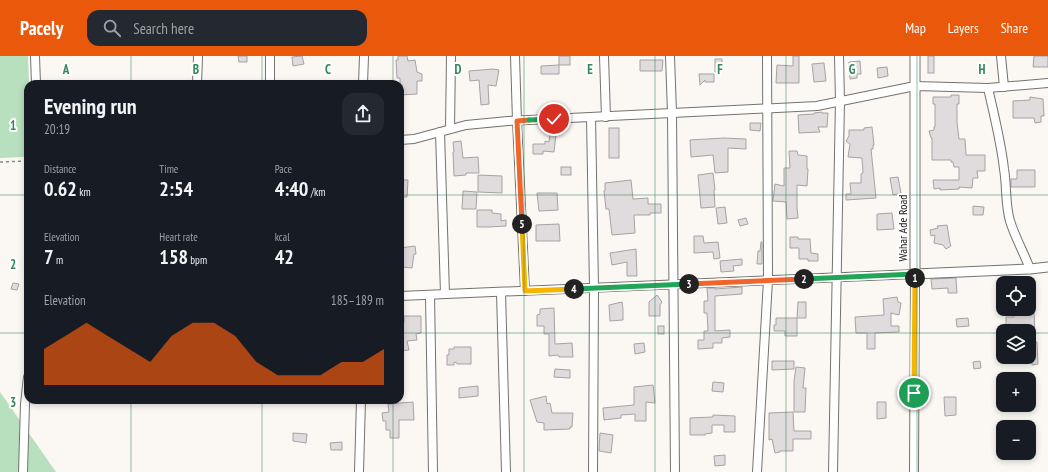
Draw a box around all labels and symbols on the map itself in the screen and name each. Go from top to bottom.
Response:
text: A [62,61,70,78]
text: B [193,61,199,78]
text: C [325,61,331,78]
text: D [455,61,462,78]
text: E [587,61,593,78]
text: F [717,61,723,78]
text: G [849,61,856,78]
text: H [979,61,986,78]
pin [537,102,571,136]
text: 1 [10,117,16,134]
street label: Wahar Ade Road [895,195,910,261]
pin: 5 [512,214,532,234]
text: 2 [10,256,16,273]
pin: 1 [905,268,925,288]
pin: 2 [794,269,814,289]
pin: 3 [679,274,699,294]
pin: 4 [564,279,584,299]
pin [897,376,931,410]
text: 3 [10,394,16,411]

